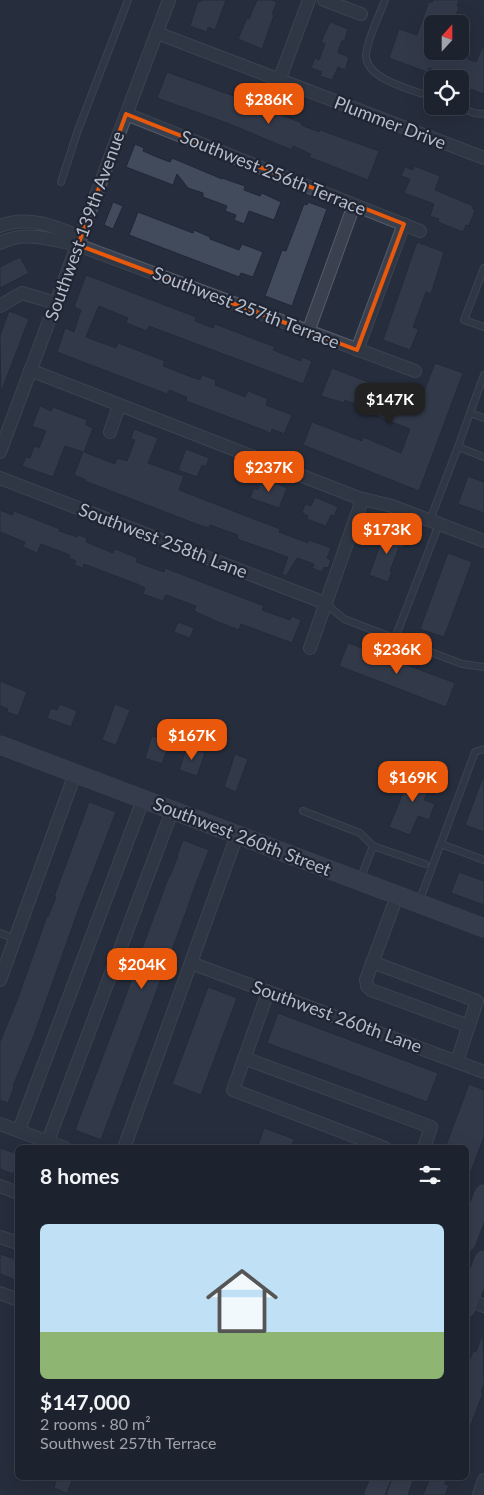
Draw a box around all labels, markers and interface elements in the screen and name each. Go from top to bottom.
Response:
north arrow [424,15,469,60]
map controls [424,15,469,115]
button: locate [424,70,469,115]
pin: $286K [234,82,304,125]
text: $286K [245,89,293,108]
street label: Plummer Drive [331,91,449,153]
street label: Southwest 256th Terrace [177,125,369,219]
street label: Southwest 139th Avenue [39,128,129,323]
street label: Southwest 257th Terrace [150,261,343,353]
pin: $147K [355,382,425,425]
text: $147K [366,389,414,408]
pin: $237K [234,450,304,493]
text: $237K [245,457,293,476]
street label: Southwest 258th Lane [76,498,251,582]
pin: $173K [352,512,422,555]
text: $173K [363,519,411,538]
pin: $236K [362,632,432,675]
text: $236K [373,639,421,658]
pin: $167K [157,718,227,761]
text: $167K [168,725,216,744]
pin: $169K [378,760,448,803]
text: $169K [389,767,437,786]
street label: Southwest 260th Street [150,792,335,880]
pin: $204K [107,948,177,990]
text: $204K [118,954,166,973]
street label: Southwest 260th Lane [249,975,425,1057]
icon: filters [416,1161,444,1189]
text: 8 homes [40,1163,119,1188]
icon: home [197,1256,287,1346]
text: $147,000 [40,1389,130,1414]
text: 2 rooms · 80 m² [40,1414,151,1433]
text: Southwest 257th Terrace [40,1433,216,1452]

